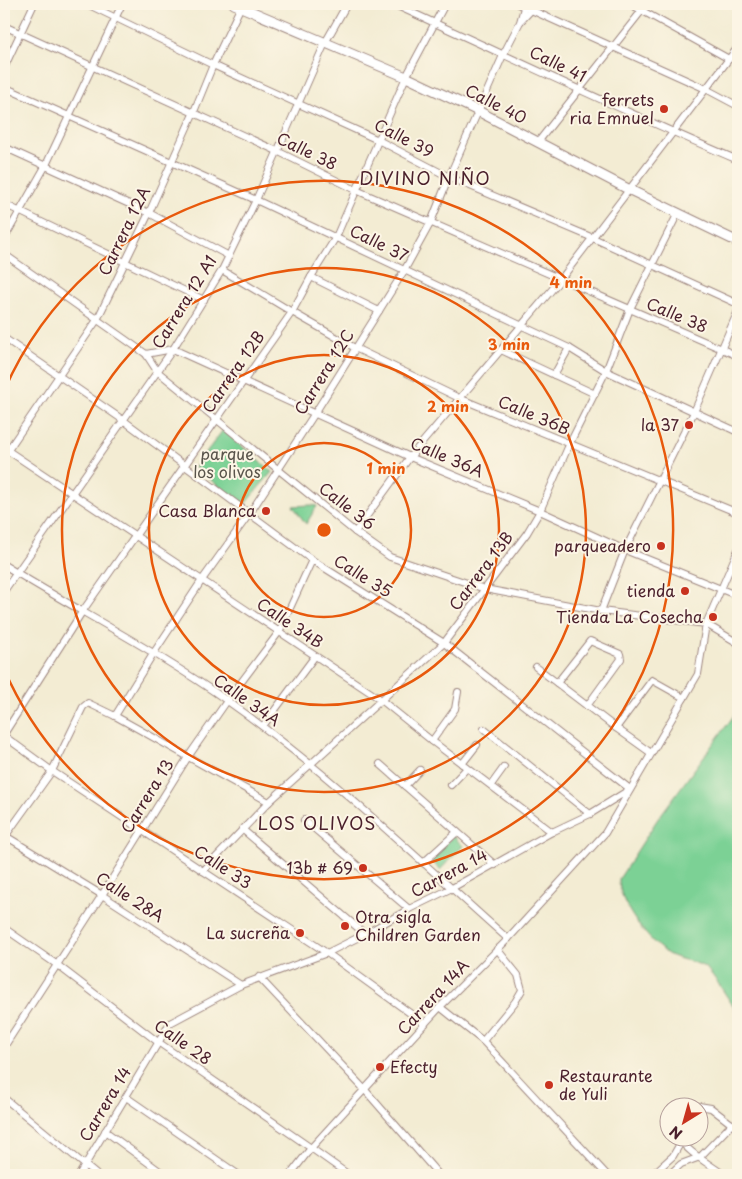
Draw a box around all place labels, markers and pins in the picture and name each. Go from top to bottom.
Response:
place label: ferrets ria Emnuel [570,87,654,129]
marker: ferrets ria Emnuel [658,103,670,115]
place label: la 37 [641,412,679,436]
marker: la 37 [683,419,695,431]
place label: Casa Blanca [158,498,256,522]
marker: Casa Blanca [260,505,272,517]
centre of rings [315,521,333,539]
place label: parqueadero [554,533,651,557]
marker: parqueadero [655,540,667,552]
place label: tienda [627,578,675,602]
marker: tienda [679,585,691,597]
place label: Tienda La Cosecha [556,604,703,628]
marker: Tienda La Cosecha [707,611,719,623]
place label: 13b # 69 [287,855,353,879]
marker: 13b # 69 [357,862,369,874]
place label: Otra sigla Children Garden [355,904,481,946]
place label: La sucreña [206,920,290,944]
marker: Otra sigla Children Garden [339,920,351,932]
marker: La sucreña [294,927,306,939]
place label: Efecty [390,1054,438,1078]
marker: Efecty [374,1061,386,1073]
place label: Restaurante de Yuli [559,1063,653,1105]
marker: Restaurante de Yuli [543,1079,555,1091]

